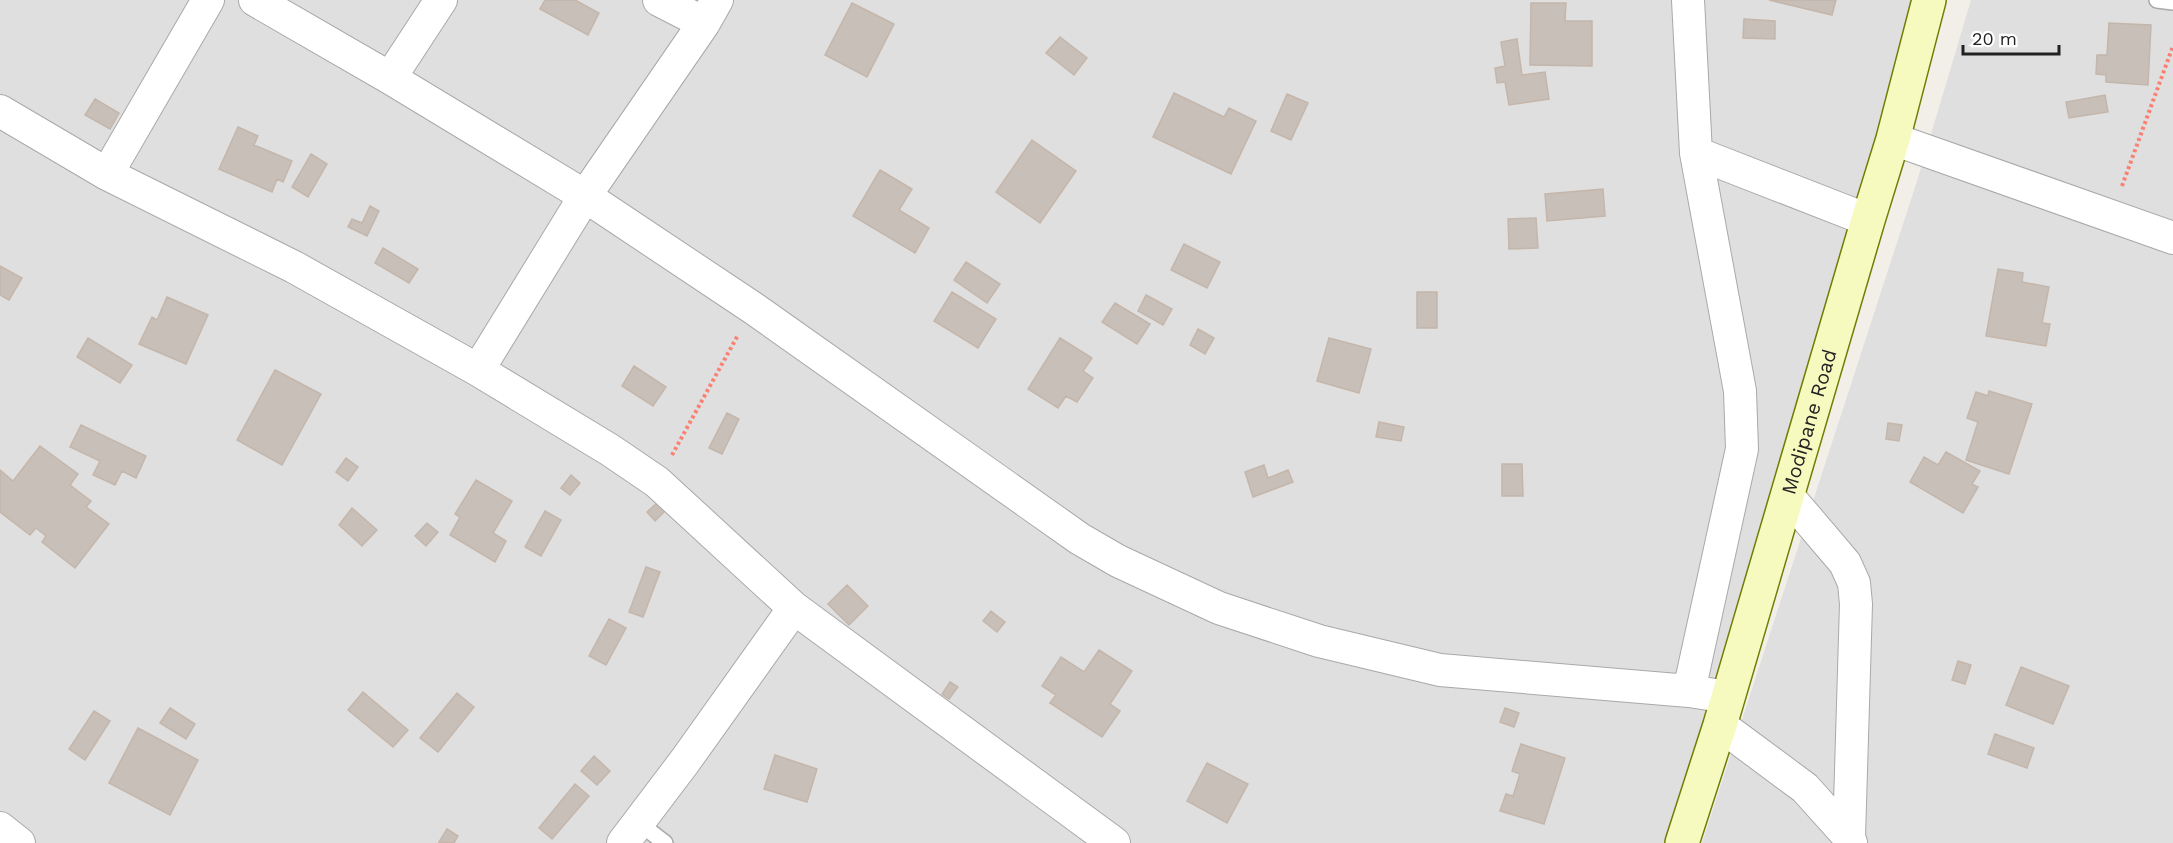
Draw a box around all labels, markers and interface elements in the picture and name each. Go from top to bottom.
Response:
scale bar [1963,18,2059,56]
text: 20 m [1972,28,2017,49]
street label: Modipane Road [1776,346,1842,497]

